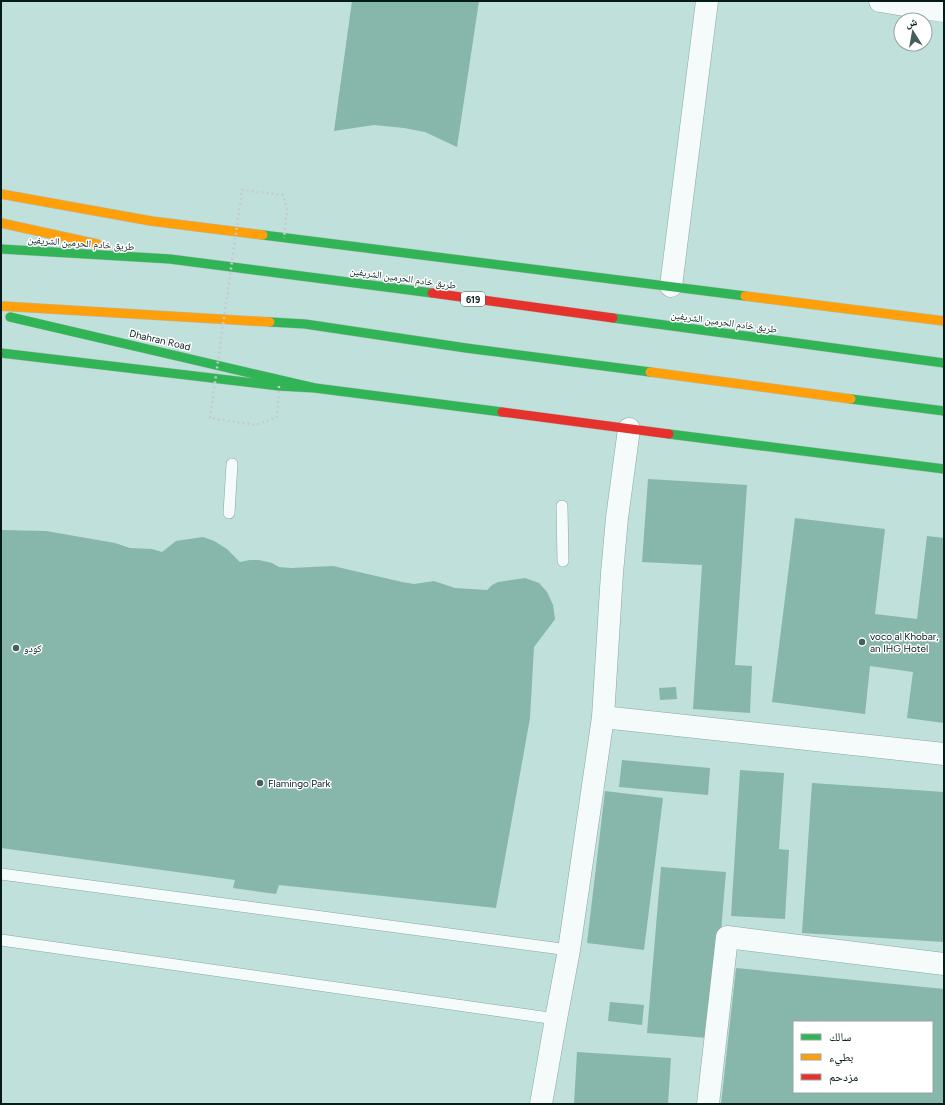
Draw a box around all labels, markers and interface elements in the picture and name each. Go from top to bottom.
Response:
north arrow [893,12,933,52]
text: ش [904,15,919,31]
street label: طريق خادم الحرمين الشريفين [27,233,135,254]
street label: طريق خادم الحرمين الشريفين [349,264,457,293]
road number: 619 [461,292,485,306]
street label: طريق خادم الحرمين الشريفين [670,308,778,337]
street label: Dhahran Road [128,327,192,353]
place label: voco al Khobar, an IHG Hotel [870,630,938,655]
marker: voco al Khobar, an IHG Hotel [857,637,867,647]
place label: كودو [24,642,42,655]
marker: كودو [11,643,21,653]
place label: Flamingo Park [268,777,330,790]
marker: Flamingo Park [255,778,265,788]
legend [793,1021,933,1093]
text: سالك [829,1030,851,1044]
text: بطيء [829,1050,853,1067]
text: مزدحم [829,1070,858,1085]

